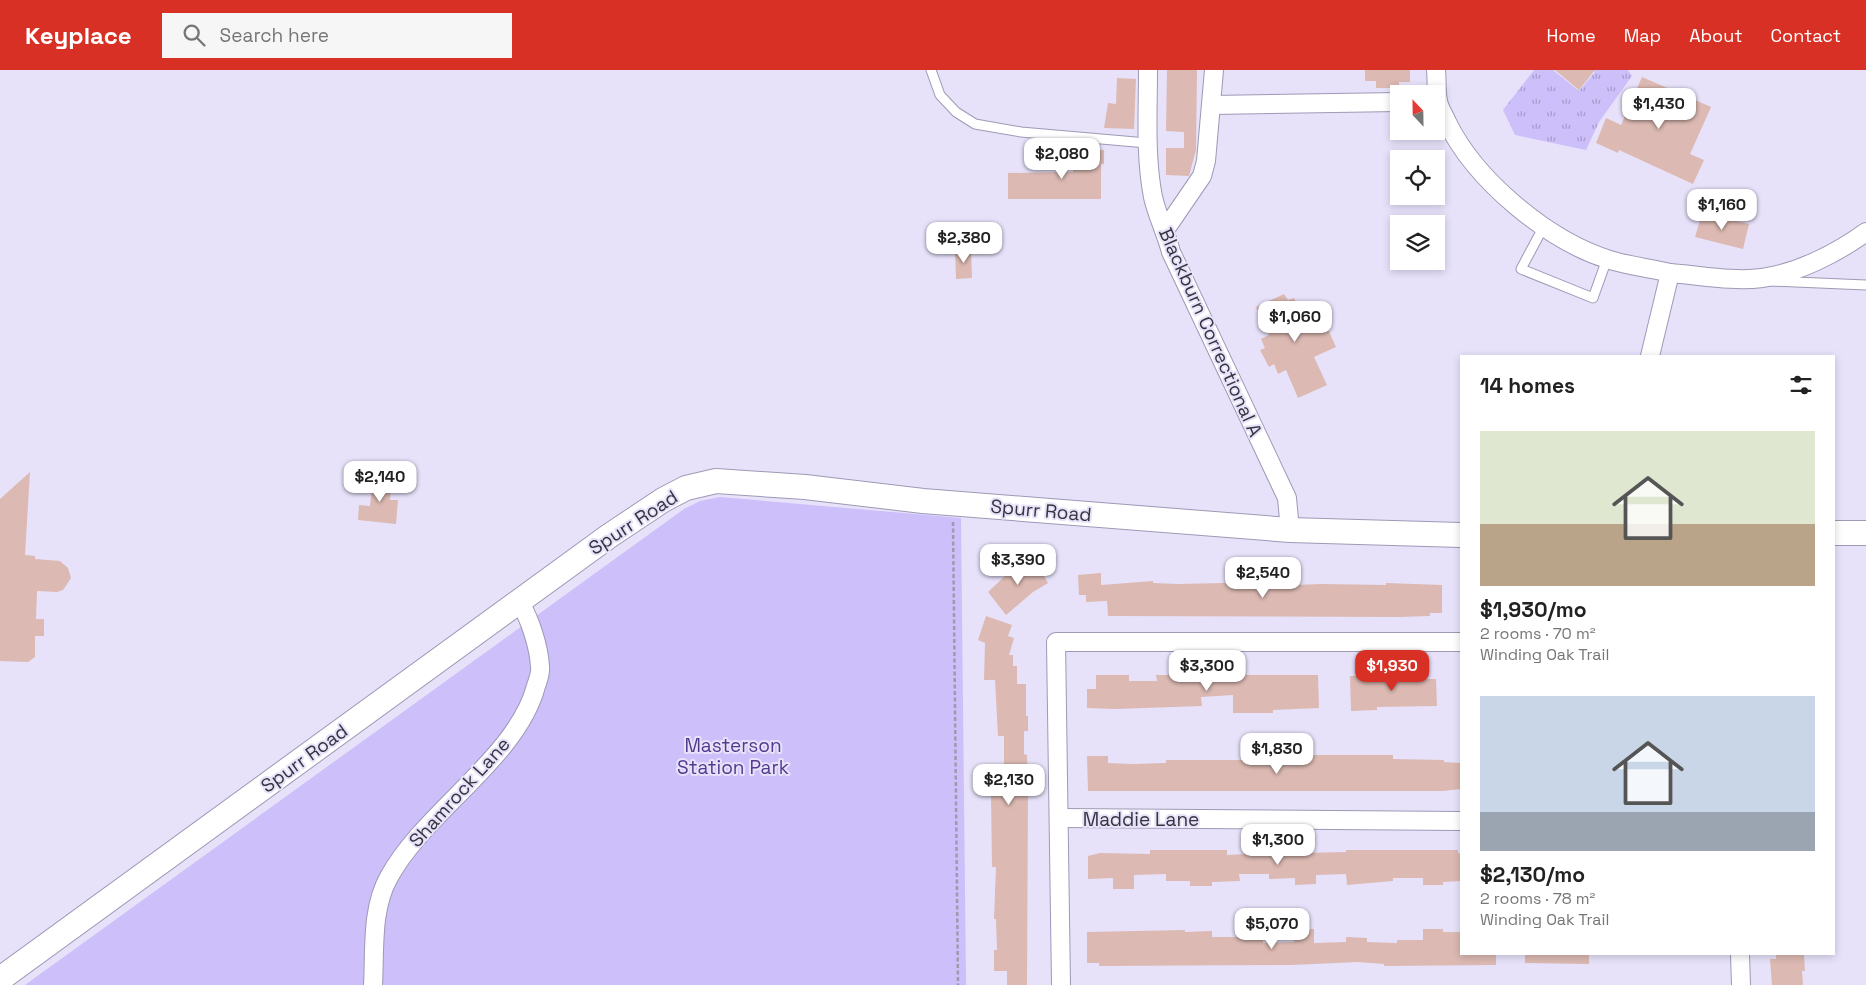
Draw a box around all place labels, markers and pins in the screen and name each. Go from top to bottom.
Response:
pin: $1,430 [1618,88,1700,130]
pin: $2,080 [1021,138,1103,180]
pin: $1,160 [1681,189,1763,231]
pin: $2,380 [923,222,1005,264]
pin: $1,060 [1254,300,1336,343]
pin: $2,140 [339,460,421,503]
pin: $3,390 [977,544,1059,586]
pin: $2,540 [1222,556,1304,599]
pin: $3,300 [1166,650,1248,692]
pin: $1,930 [1351,650,1433,692]
pin: $1,830 [1236,732,1318,775]
pin: $2,130 [968,764,1050,806]
pin: $1,300 [1237,824,1319,866]
pin: $5,070 [1231,908,1313,950]

